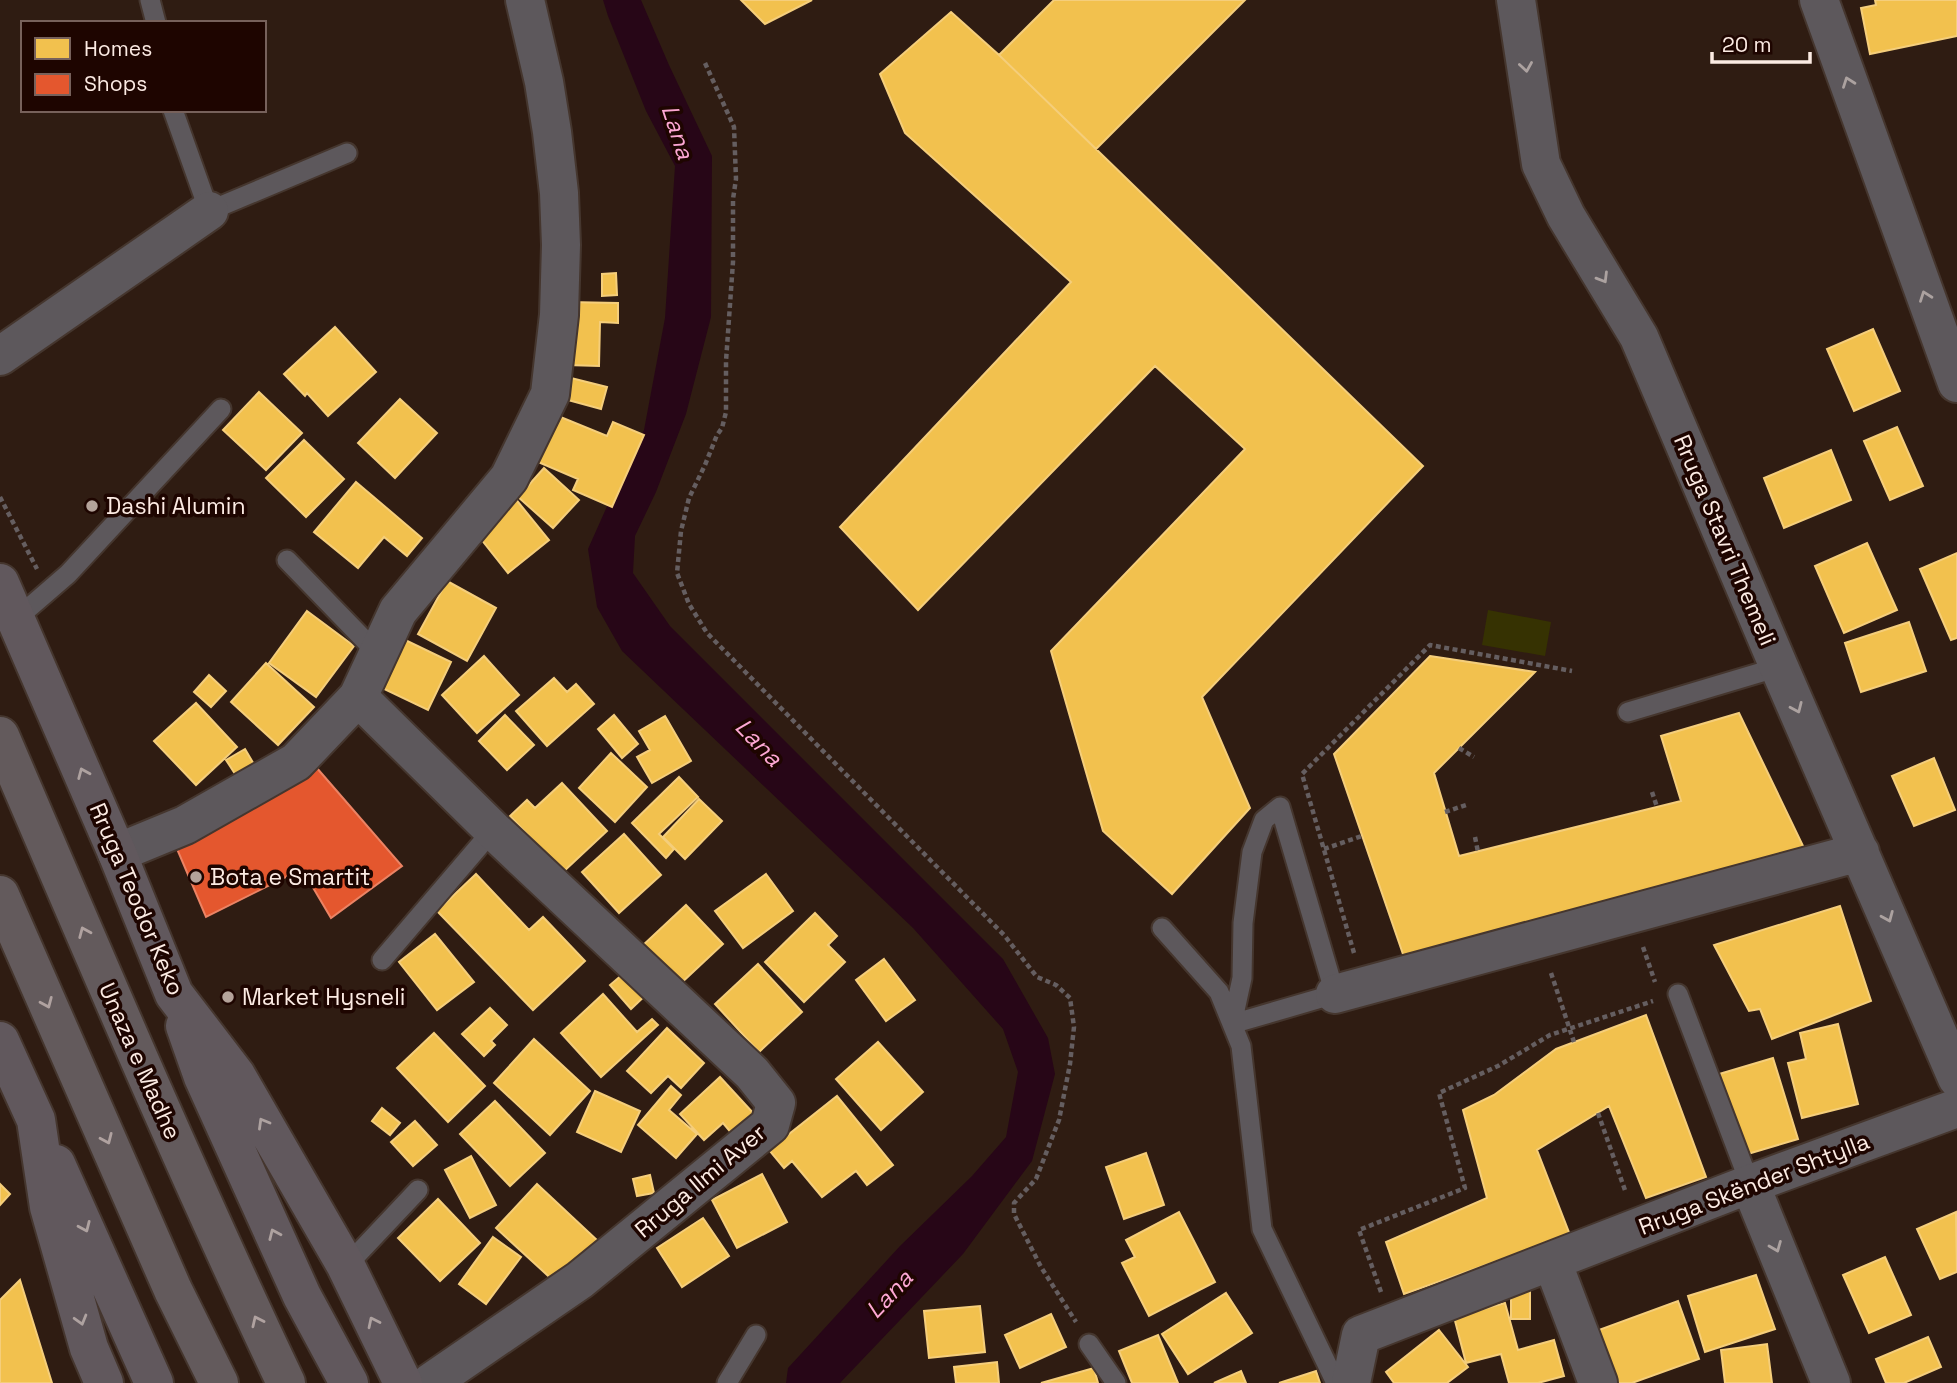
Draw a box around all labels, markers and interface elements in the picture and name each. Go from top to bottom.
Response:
legend [21,21,266,112]
scale bar [1712,21,1810,65]
text: 20 m [1722,31,1772,58]
text: Homes [84,35,152,62]
one-way arrow [1519,62,1534,73]
text: Shops [84,70,147,97]
one-way arrow [1843,77,1857,89]
water label: Lana [655,101,701,163]
one-way arrow [1595,270,1608,283]
one-way arrow [1919,291,1933,303]
street label: Rruga Stavri Themeli [1667,430,1783,650]
place label: Dashi Alumin [106,491,246,521]
marker: Dashi Alumin [84,498,100,514]
one-way arrow [1789,701,1803,713]
water label: Lana [729,711,790,773]
one-way arrow [77,767,91,780]
street label: Rruga Teodor Keko [83,798,191,1000]
place label: Bota e Smartit [210,862,371,892]
marker: Bota e Smartit [188,869,204,885]
one-way arrow [1880,909,1894,922]
one-way arrow [78,927,92,940]
street label: Unaza e Madhe [92,978,188,1144]
place label: Market Hysneli [242,982,405,1012]
marker: Market Hysneli [220,989,236,1005]
one-way arrow [39,996,53,1008]
one-way arrow [259,1117,272,1130]
street label: Rruga Ilmi Aver [628,1118,772,1244]
street label: Rruga Skënder Shtylla [1634,1126,1874,1242]
one-way arrow [98,1133,112,1145]
one-way arrow [77,1220,91,1232]
one-way arrow [268,1229,282,1241]
one-way arrow [1768,1240,1782,1252]
water label: Lana [859,1263,919,1325]
one-way arrow [73,1314,88,1326]
one-way arrow [251,1316,265,1328]
one-way arrow [368,1317,382,1329]

